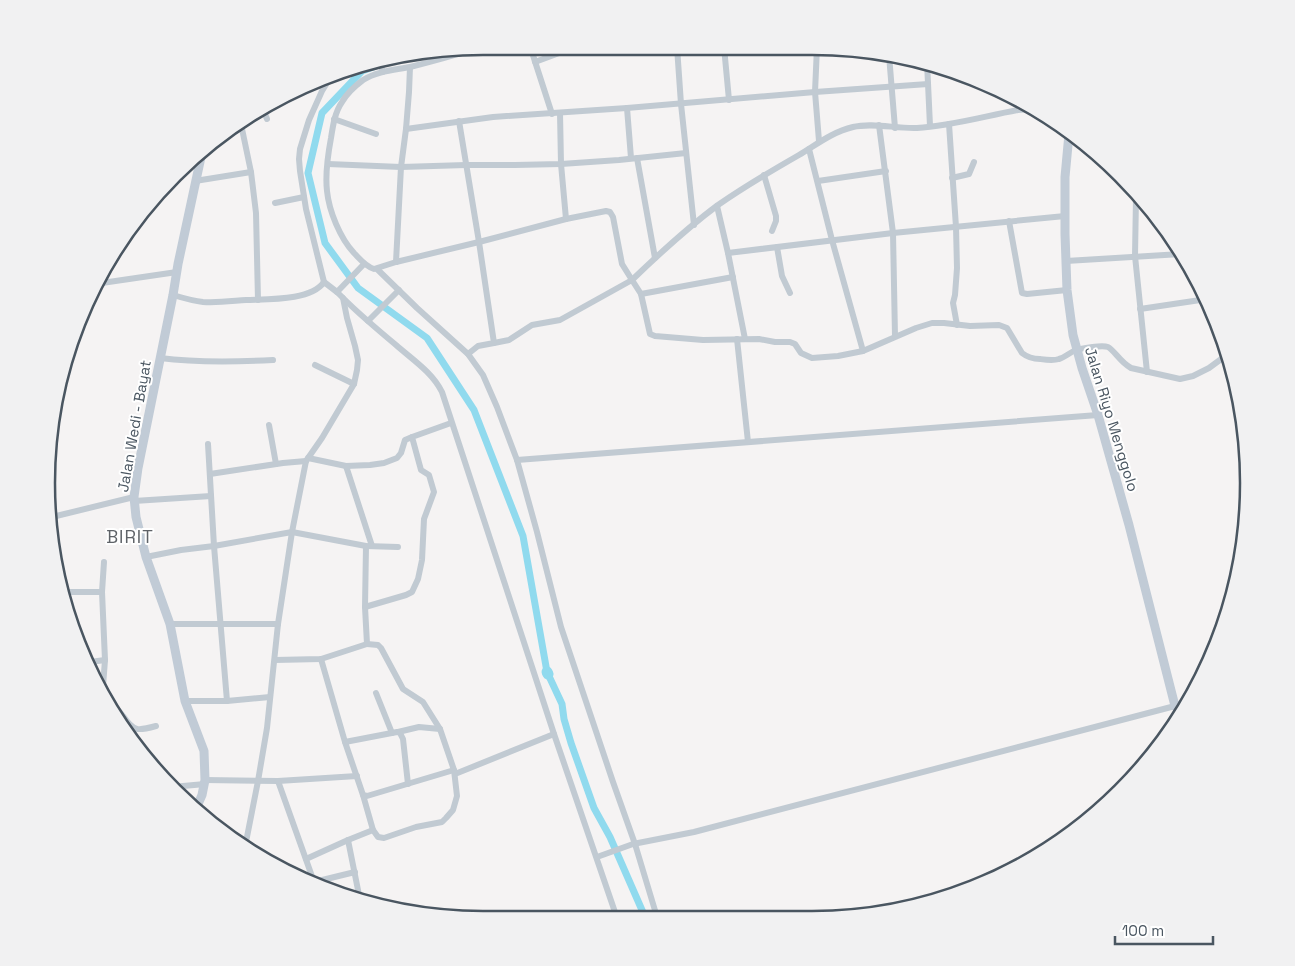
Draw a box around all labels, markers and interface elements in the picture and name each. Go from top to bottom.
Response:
street label: Jalan Riyo Menggolo [1081,344,1143,494]
street label: Jalan Wedi - Bayat [113,358,155,494]
district label: BIRIT [106,525,154,548]
scale bar [1115,914,1212,946]
text: 100 m [1122,921,1164,940]

